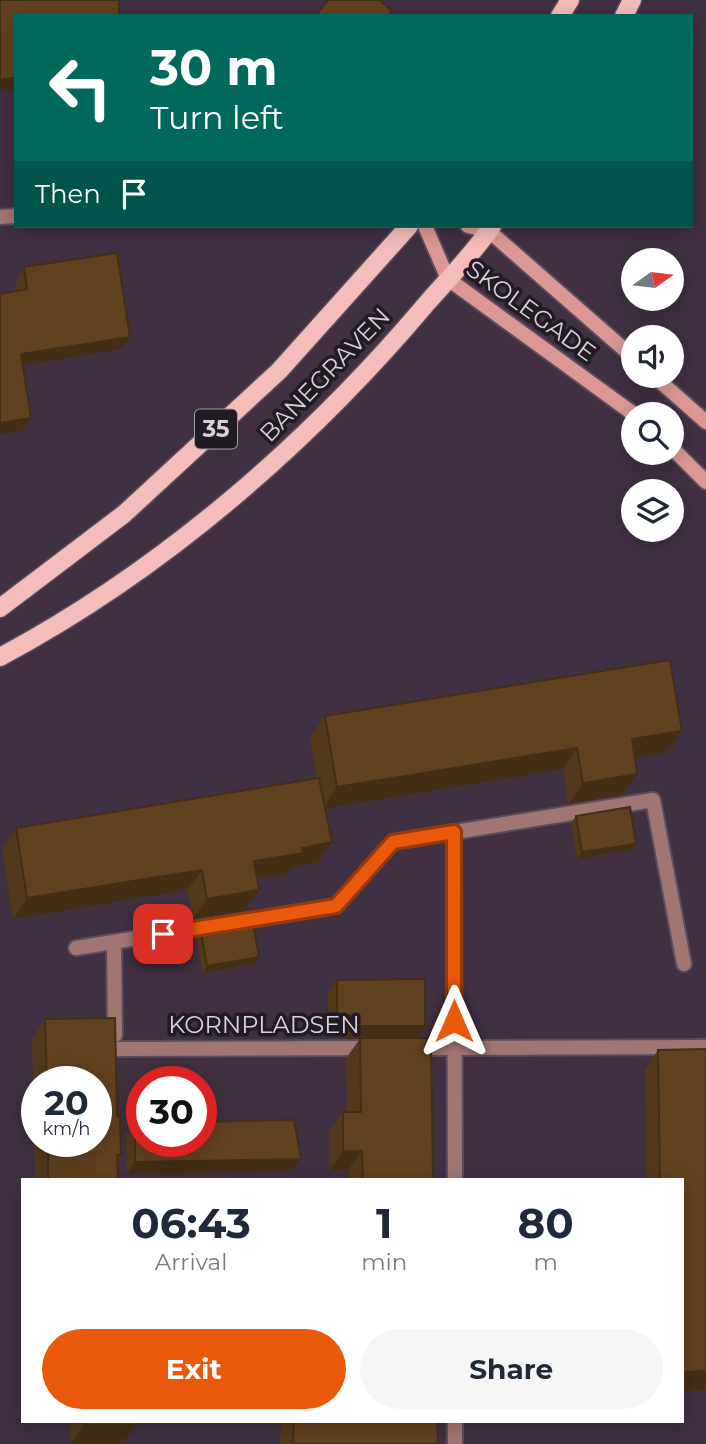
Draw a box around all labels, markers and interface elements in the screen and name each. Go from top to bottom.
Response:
text: 30 m [150,38,278,97]
icon: left [35,42,126,133]
text: Turn left [150,98,284,137]
icon: arrive [115,175,153,213]
text: Then [35,178,101,210]
north arrow [621,248,684,312]
map controls [621,248,684,542]
street label: SKOLEGADE [461,254,602,367]
street label: BANEGRAVEN [253,302,396,448]
button: sound [621,325,684,388]
button: search [621,402,684,465]
road number: 35 [195,410,237,448]
button: layers [621,479,684,542]
pin [133,904,193,964]
icon: arrive [144,915,182,953]
position arrow [417,984,491,1058]
street label: KORNPLADSEN [168,1010,360,1039]
speed limit sign: 30 [126,1066,217,1157]
text: 20 [44,1081,89,1124]
text: km/h [42,1118,91,1140]
text: 06:43 [131,1197,251,1249]
text: 1 [376,1197,392,1249]
text: 80 [518,1197,574,1249]
text: Arrival [155,1248,227,1276]
text: min [361,1248,407,1276]
text: m [533,1248,558,1276]
button: Exit [42,1329,346,1409]
button: Share [360,1329,663,1409]

